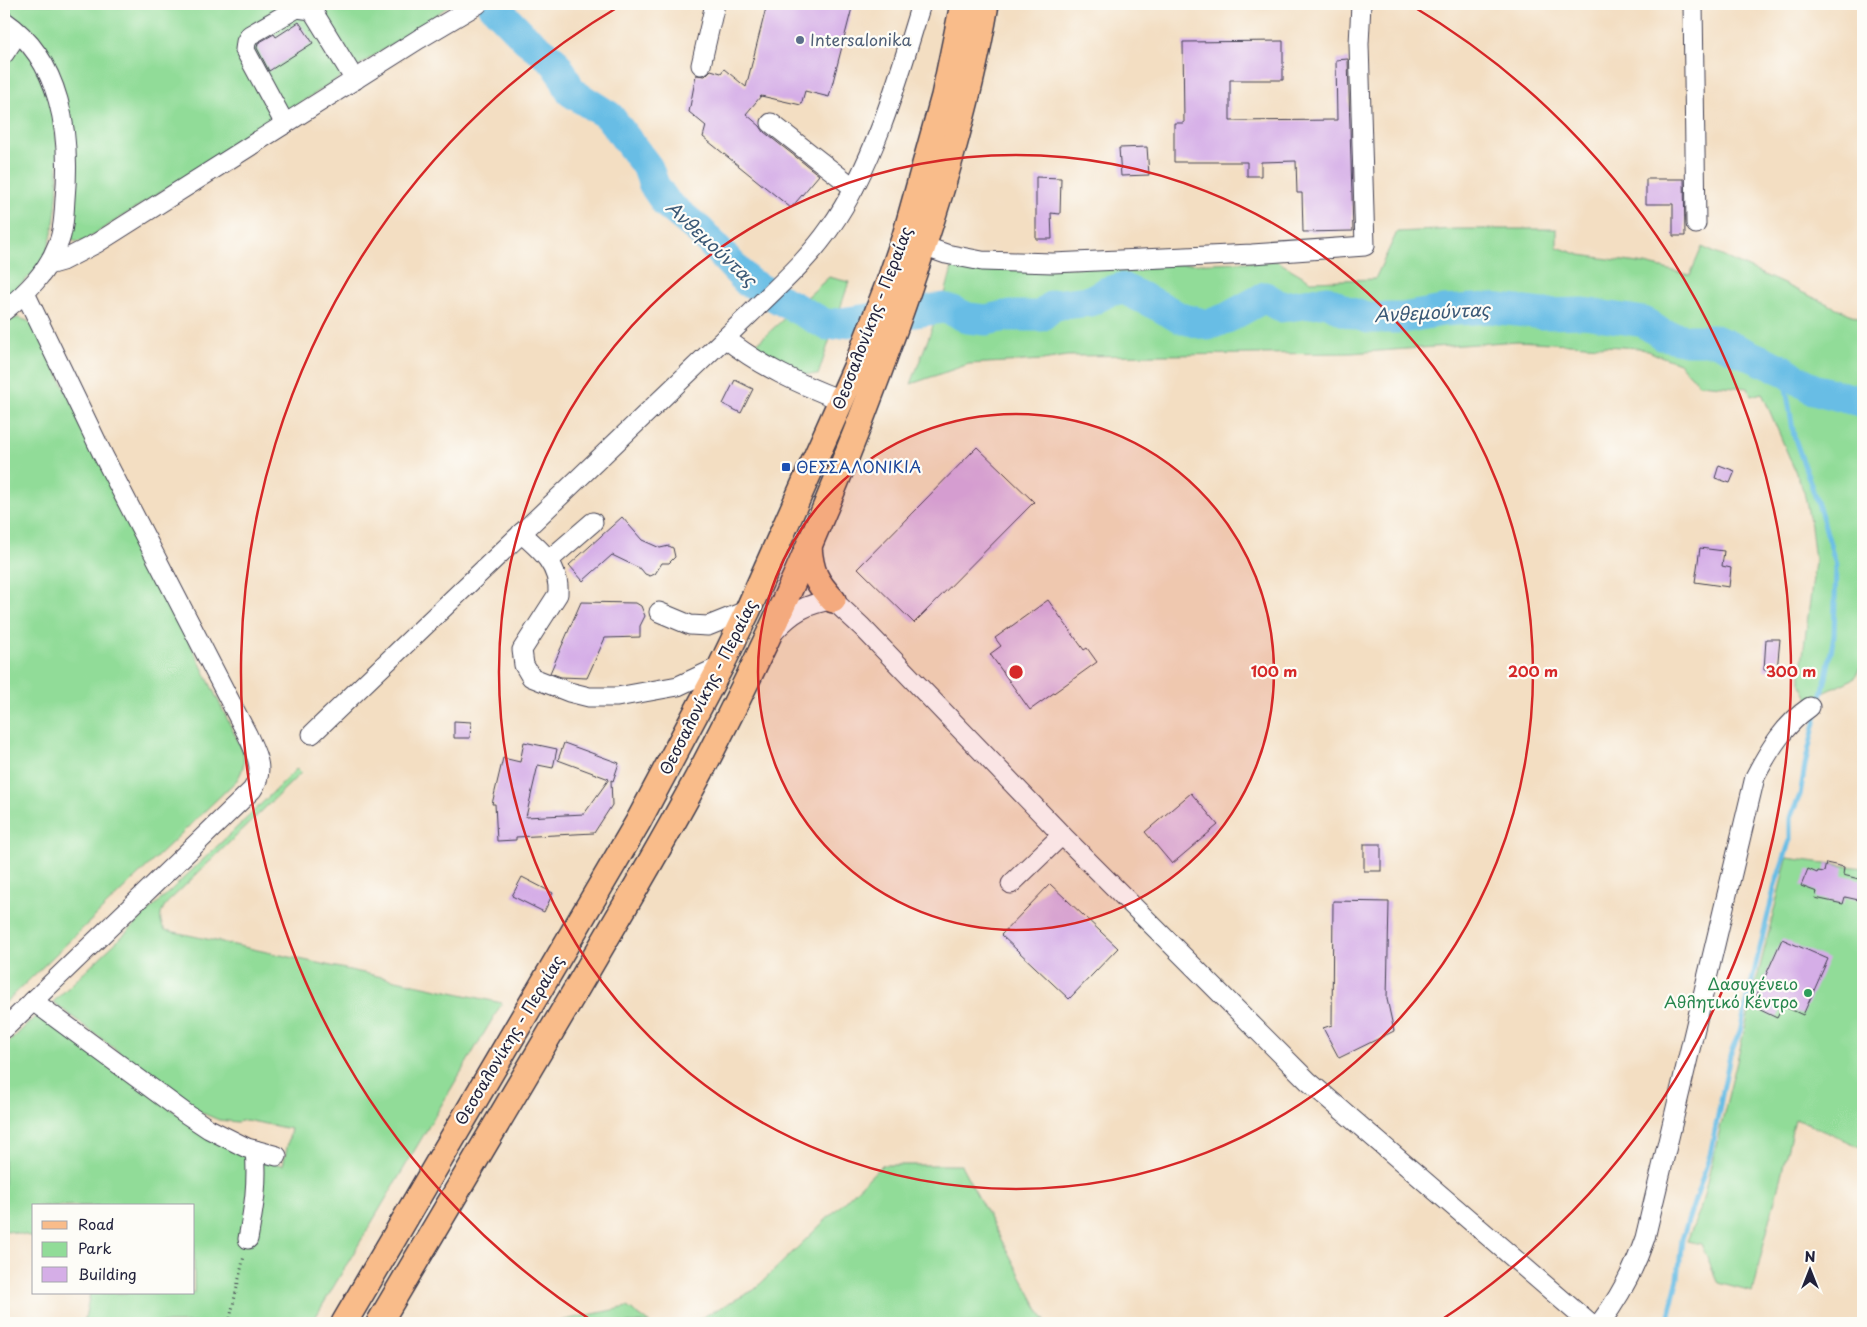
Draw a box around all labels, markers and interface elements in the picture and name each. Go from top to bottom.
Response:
place label: Intersalonika [810,27,912,51]
marker: Intersalonika [794,34,806,46]
water label: Ανθεμούντας [661,194,765,293]
street label: Θεσσαλονίκης - Περαίας [825,223,917,413]
water label: Ανθεμούντας [1373,295,1492,328]
place label: ΘΕΣΣΑΛΟΝΙΚΙΑ [796,454,921,478]
marker: ΘΕΣΣΑΛΟΝΙΚΙΑ [780,461,792,473]
street label: Θεσσαλονίκης - Περαίας [652,594,762,779]
text: 100 m [1251,659,1297,682]
text: 200 m [1508,659,1558,682]
text: 300 m [1766,659,1816,682]
centre of rings [1007,663,1025,681]
street label: Θεσσαλονίκης - Περαίας [448,950,569,1129]
place label: Δασυγένειο Αθλητικό Κέντρο [1664,971,1798,1013]
marker: Δασυγένειο Αθλητικό Κέντρο [1802,987,1814,999]
legend [32,1204,195,1294]
text: Road [78,1212,114,1235]
text: Park [78,1236,112,1259]
north arrow [1784,1244,1834,1294]
text: N [1804,1246,1816,1267]
text: Building [78,1262,137,1285]

